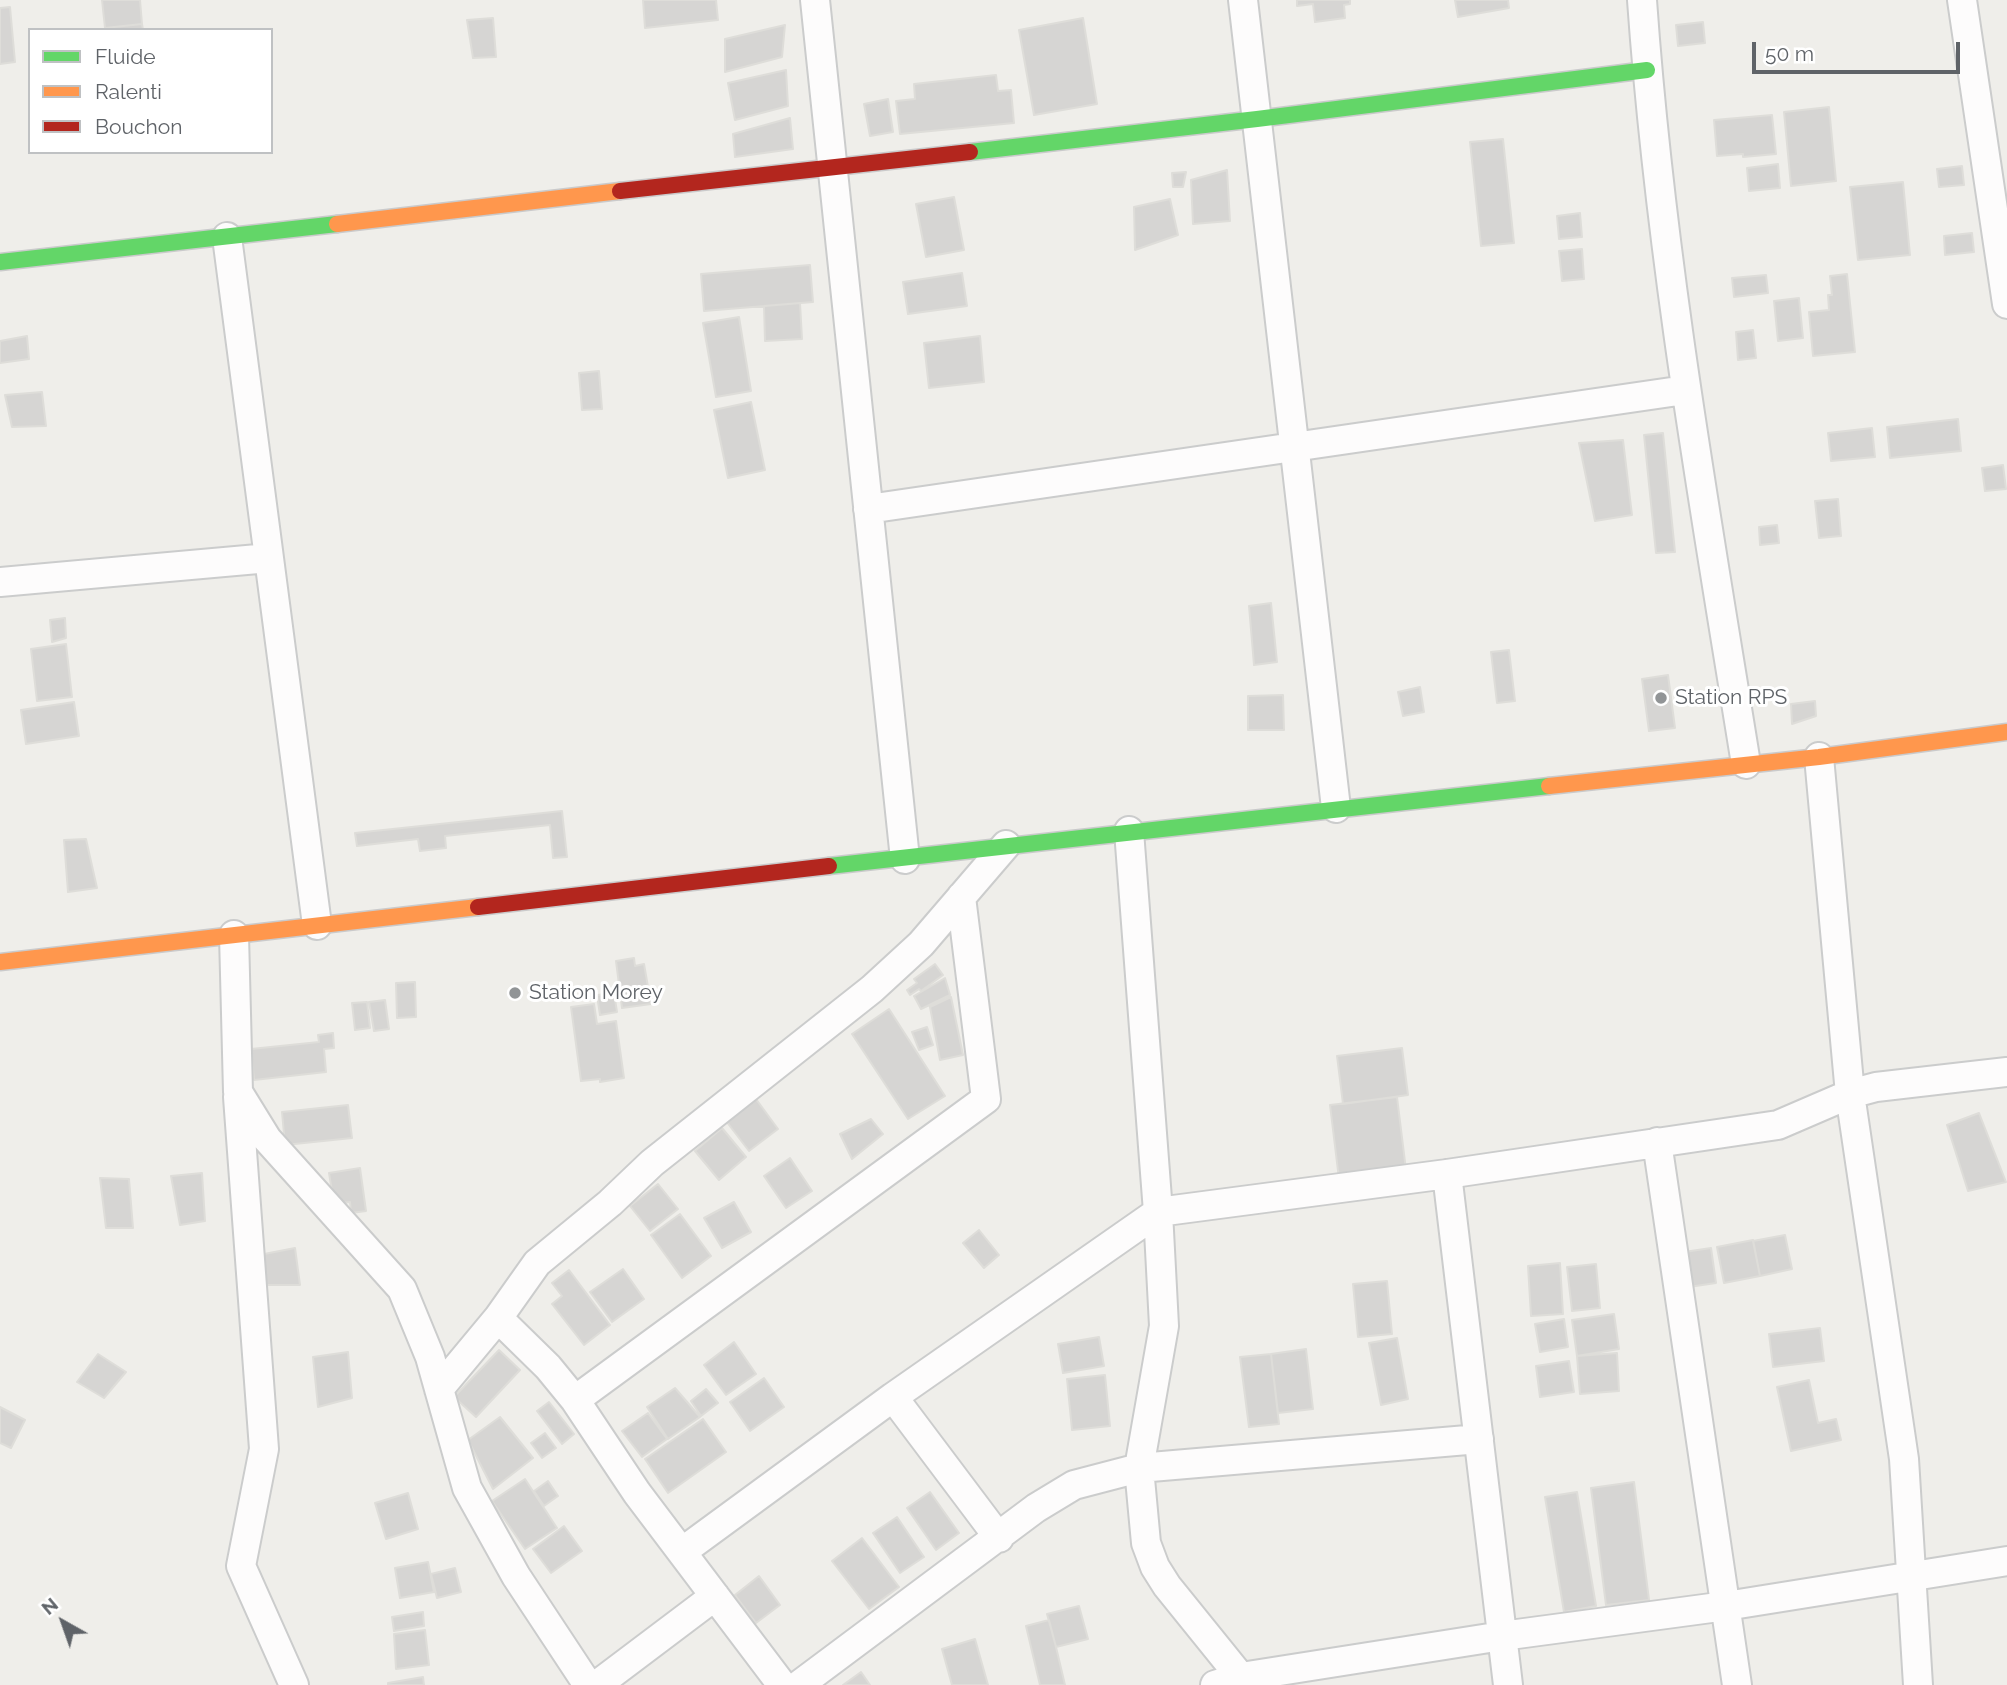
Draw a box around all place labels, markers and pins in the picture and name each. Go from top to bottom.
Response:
place label: Station RPS [1675,685,1787,711]
marker: Station RPS [1653,690,1669,706]
place label: Station Morey [529,980,663,1006]
marker: Station Morey [507,985,523,1001]

